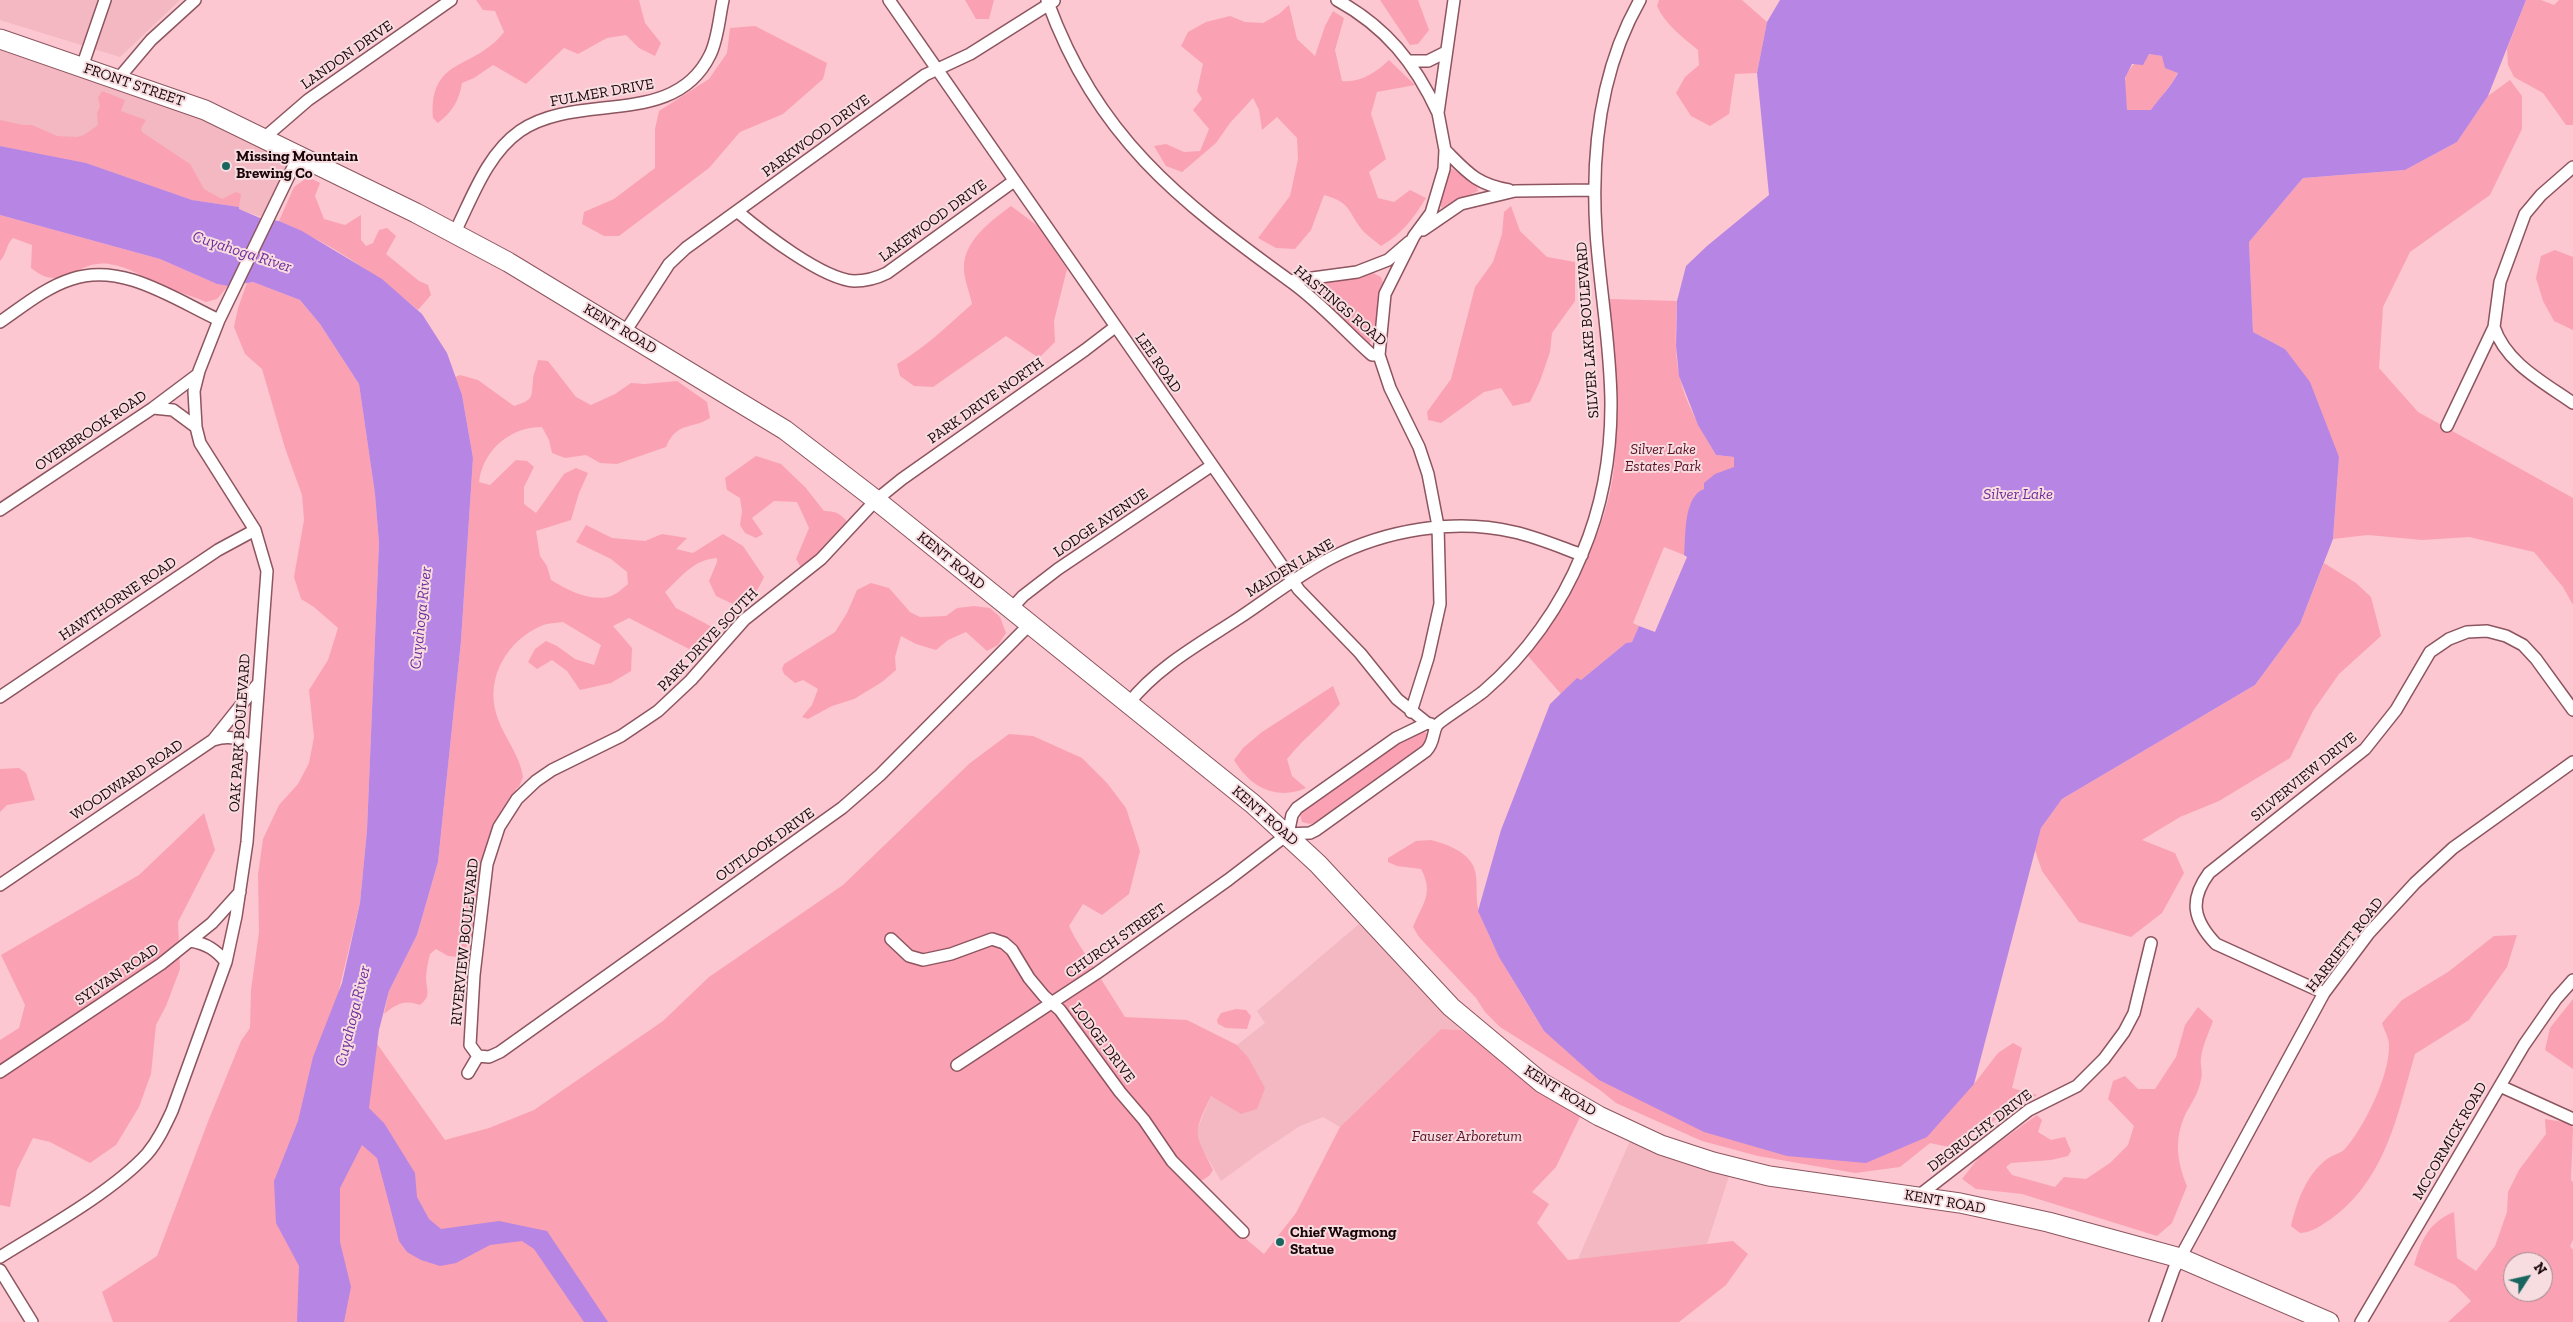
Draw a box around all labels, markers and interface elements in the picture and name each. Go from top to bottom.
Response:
street label: LANDON DRIVE [298,17,396,93]
street label: FRONT STREET [81,59,187,111]
street label: FULMER DRIVE [549,75,655,111]
street label: PARKWOOD DRIVE [759,91,873,181]
place label: Missing Mountain Brewing Co [236,148,358,183]
marker: Missing Mountain Brewing Co [220,160,232,172]
street label: LAKEWOOD DRIVE [876,176,990,266]
water label: Cuyahoga River [190,227,294,277]
street label: SILVER LAKE BOULEVARD [1573,241,1603,419]
street label: HASTINGS ROAD [1290,262,1390,350]
street label: KENT ROAD [580,300,660,358]
street label: LEE ROAD [1131,330,1185,396]
street label: PARK DRIVE NORTH [924,354,1048,448]
street label: OVERBROOK ROAD [32,387,150,475]
park label: Silver Lake Estates Park [1625,441,1701,476]
water label: Silver Lake [1983,484,2053,504]
street label: LODGE AVENUE [1050,485,1152,561]
street label: KENT ROAD [913,528,989,594]
street label: MAIDEN LANE [1243,535,1337,601]
street label: HAWTHORNE ROAD [56,553,180,645]
water label: Cuyahoga River [406,566,436,670]
street label: PARK DRIVE SOUTH [654,585,762,695]
street label: OAK PARK BOULEVARD [225,653,255,813]
street label: SILVERVIEW DRIVE [2247,729,2361,825]
street label: WOODWARD ROAD [67,736,187,824]
street label: KENT ROAD [1228,782,1302,850]
street label: OUTLOOK DRIVE [712,804,818,886]
street label: RIVERVIEW BOULEVARD [447,857,483,1027]
street label: HARRIETT ROAD [2302,894,2388,996]
street label: CHURCH STREET [1062,900,1170,982]
street label: SYLVAN ROAD [72,940,162,1010]
water label: Cuyahoga River [331,964,375,1068]
street label: LODGE DRIVE [1067,1000,1139,1086]
street label: KENT ROAD [1520,1062,1600,1120]
street label: MCCORMICK ROAD [2409,1079,2491,1203]
street label: DEGRUCHY DRIVE [1924,1086,2036,1176]
park label: Fauser Arboretum [1412,1128,1522,1146]
street label: KENT ROAD [1903,1186,1987,1218]
place label: Chief Wagmong Statue [1290,1224,1397,1259]
marker: Chief Wagmong Statue [1274,1236,1286,1248]
north arrow [2503,1252,2553,1302]
text: N [2530,1259,2550,1278]

